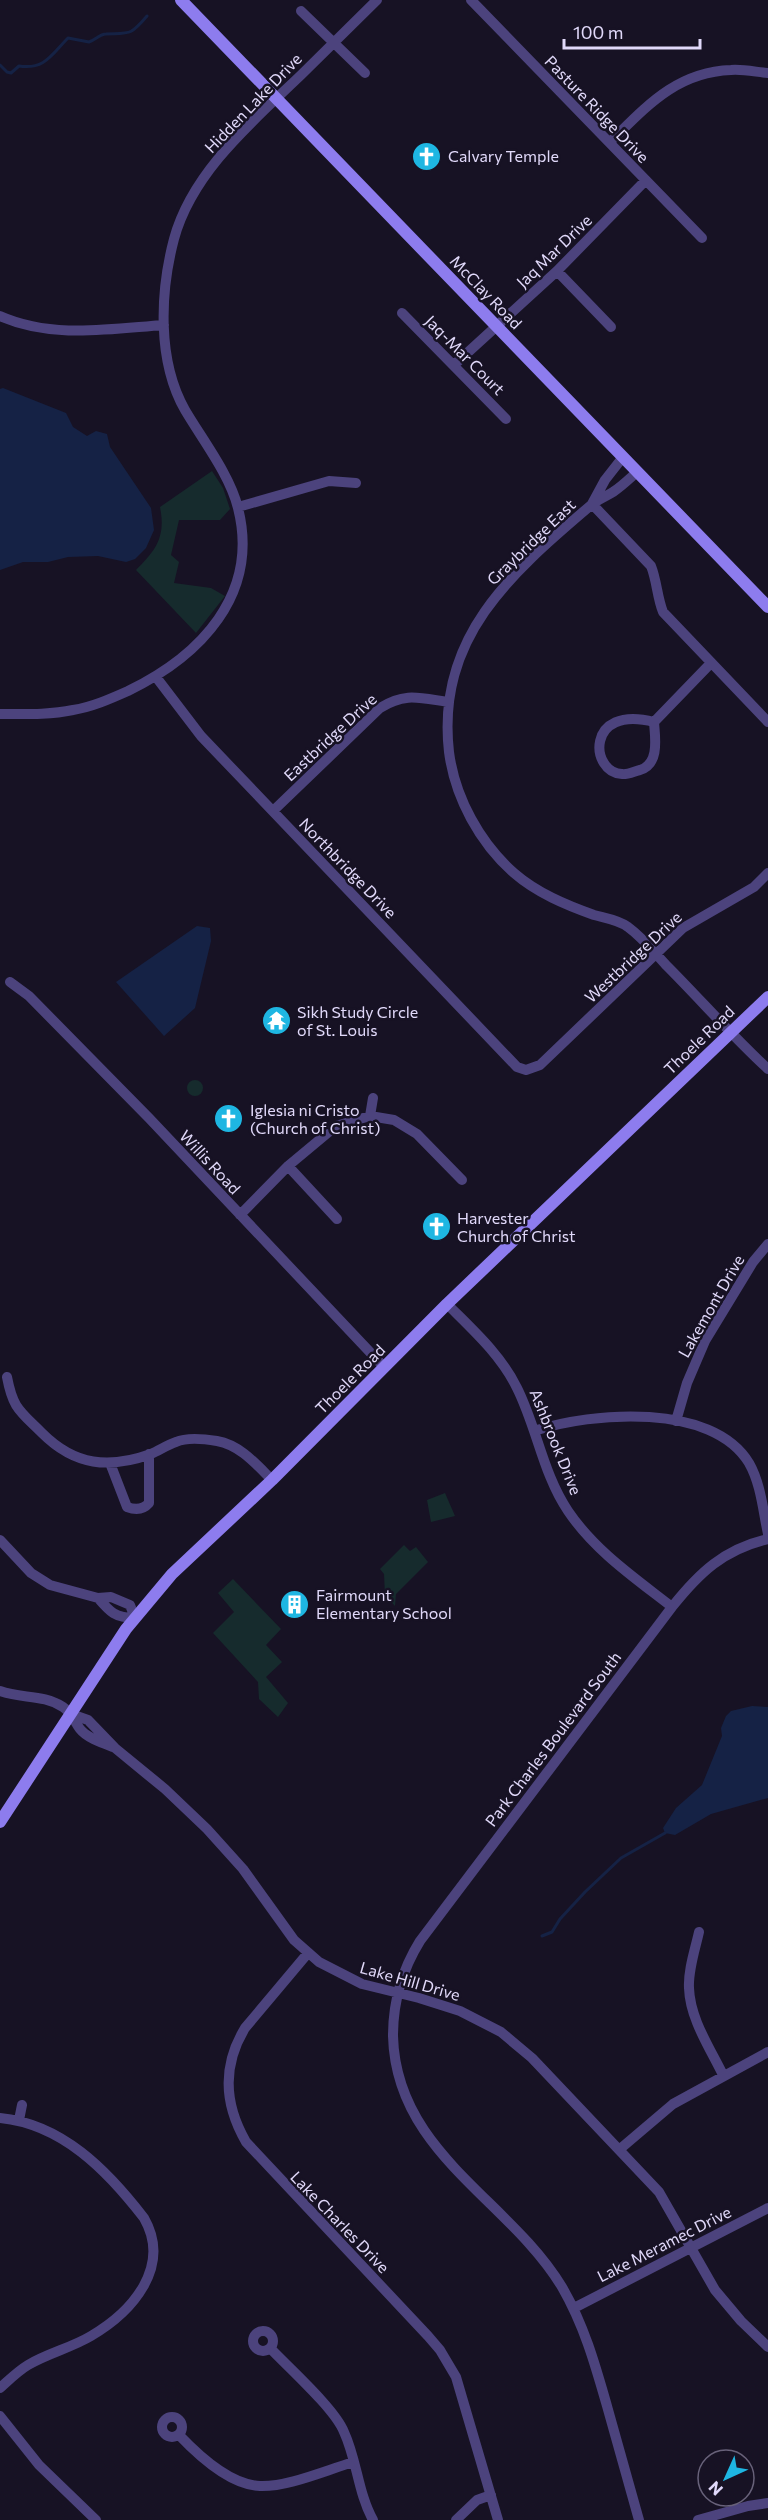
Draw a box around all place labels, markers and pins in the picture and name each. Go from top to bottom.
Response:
church icon: Calvary Temple [411,140,443,172]
place label: Calvary Temple [448,146,559,165]
place label: Sikh Study Circle of St. Louis [297,1002,418,1039]
temple icon: Sikh Study Circle of St. Louis [260,1005,292,1037]
place label: Iglesia ni Cristo (Church of Christ) [250,1100,380,1137]
church icon: Iglesia ni Cristo (Church of Christ) [213,1103,245,1135]
place label: Harvester Church of Christ [457,1208,576,1245]
church icon: Harvester Church of Christ [420,1211,452,1243]
place label: Fairmount Elementary School [316,1585,452,1622]
building icon: Fairmount Elementary School [279,1588,311,1620]

